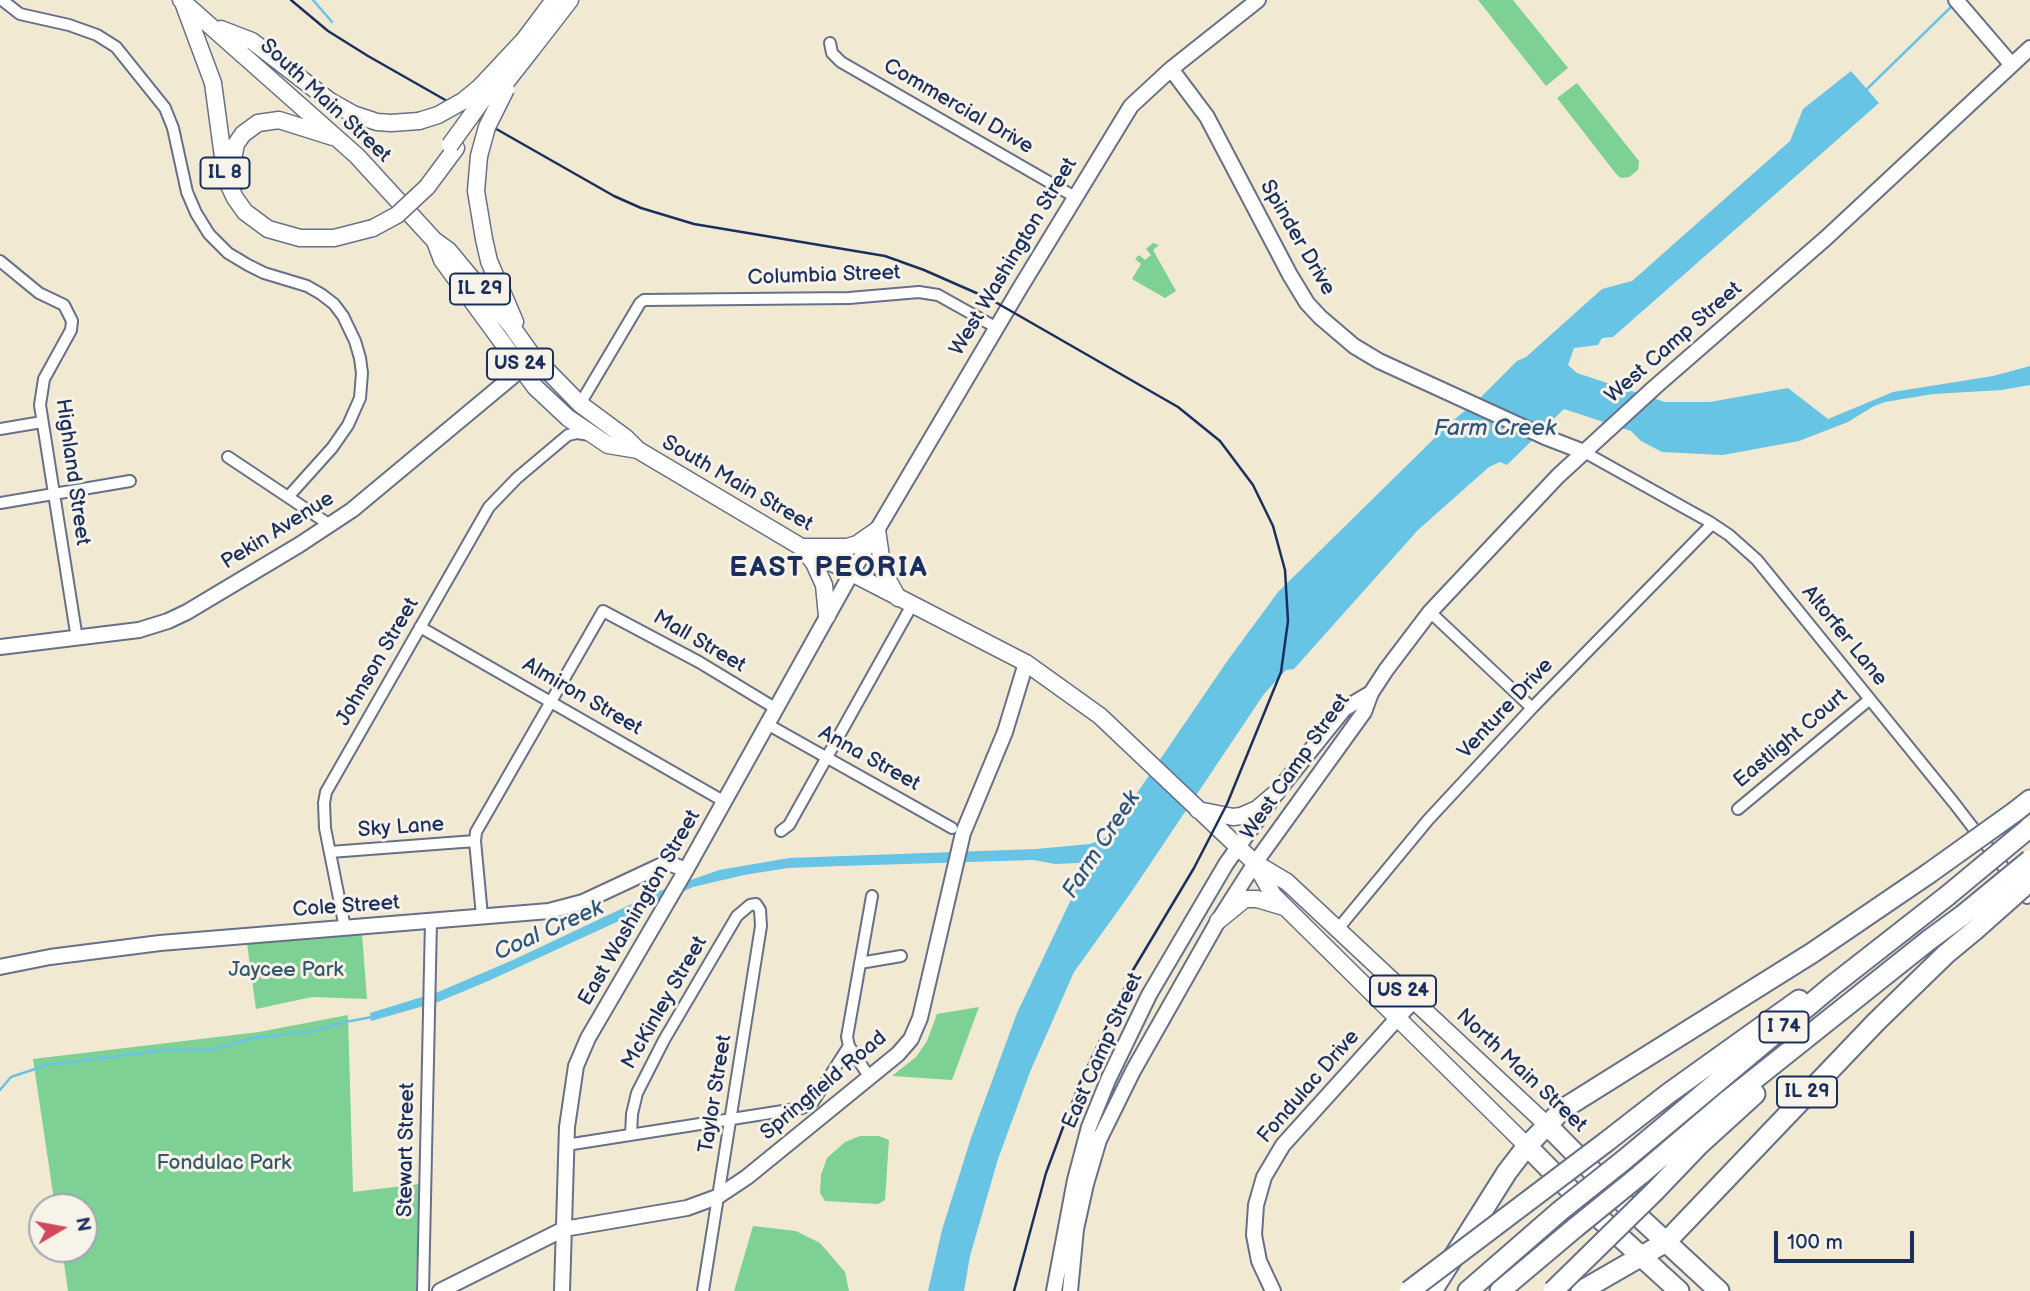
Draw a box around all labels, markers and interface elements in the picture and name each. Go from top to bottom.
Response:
street label: South Main Street [254,34,396,168]
street label: Commercial Drive [879,54,1037,160]
street label: West Washington Street [945,153,1083,361]
road number: IL 8 [201,158,250,188]
street label: Spinder Drive [1254,176,1340,300]
street label: Columbia Street [747,261,901,291]
road number: IL 29 [450,274,510,304]
street label: West Camp Street [1601,277,1747,409]
road number: US 24 [487,348,553,380]
street label: Highland Street [49,397,95,547]
water label: Farm Creek [1434,415,1556,443]
street label: South Main Street [657,431,817,537]
street label: Pekin Avenue [217,486,339,576]
district label: EAST PEORIA [731,552,927,586]
street label: Altorfer Lane [1796,581,1892,691]
street label: Johnson Street [331,594,425,730]
street label: Mall Street [648,605,750,679]
street label: Almiron Street [518,653,646,741]
street label: Venture Drive [1453,653,1559,765]
street label: Eastlight Court [1729,684,1853,794]
street label: West Camp Street [1236,689,1356,845]
street label: Anna Street [814,721,924,797]
water label: Farm Creek [1057,786,1147,904]
street label: East Washington Street [574,806,706,1010]
street label: Sky Lane [357,812,445,844]
street label: Cole Street [292,891,400,923]
water label: Coal Creek [490,895,608,967]
street label: McKinley Street [617,932,713,1074]
park label: Jaycee Park [228,958,344,984]
street label: East Camp Street [1057,969,1149,1133]
road number: US 24 [1370,976,1436,1007]
street label: North Main Street [1450,1004,1592,1138]
road number: I 74 [1760,1012,1809,1042]
street label: Fondulac Drive [1253,1025,1365,1149]
street label: Springfield Road [756,1026,892,1146]
street label: Taylor Street [694,1033,738,1155]
road number: IL 29 [1777,1076,1837,1108]
street label: Stewart Street [393,1083,421,1217]
park label: Fondulac Park [157,1151,291,1177]
north arrow [28,1193,98,1263]
text: N [70,1216,95,1234]
scale bar [1778,1218,1918,1262]
text: 100 m [1787,1230,1843,1255]

